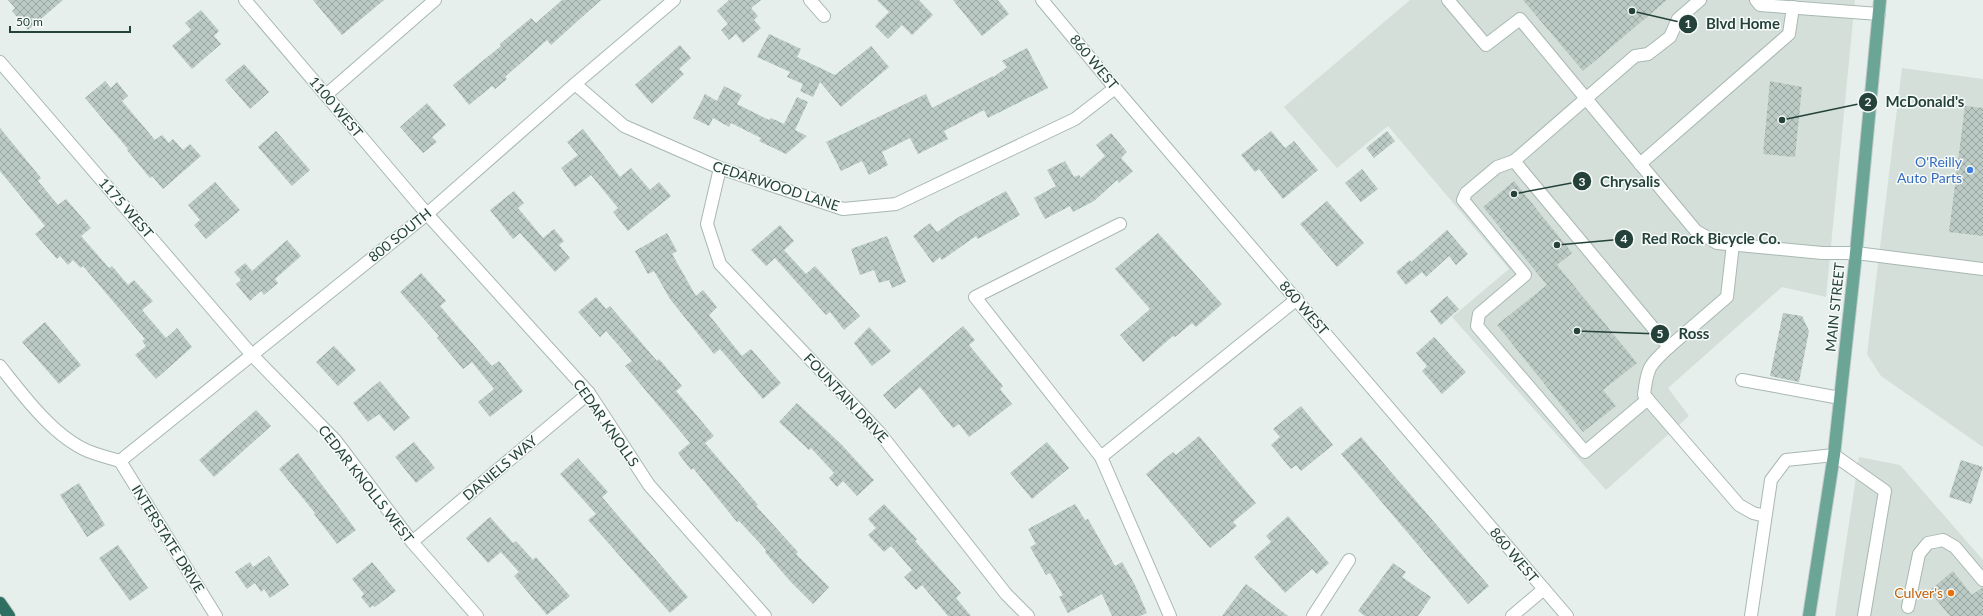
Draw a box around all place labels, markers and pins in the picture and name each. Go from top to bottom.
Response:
callout: Blvd Home [1678,10,1788,37]
callout: McDonald's [1858,88,1973,115]
place label: O'Reilly Auto Parts [1897,153,1963,186]
marker: O'Reilly Auto Parts [1965,165,1975,175]
callout: Chrysalis [1572,168,1668,195]
callout: Red Rock Bicycle Co. [1614,225,1789,252]
callout: Ross [1650,320,1717,347]
place label: Culver's [1894,584,1943,601]
marker: Culver's [1946,588,1956,598]

